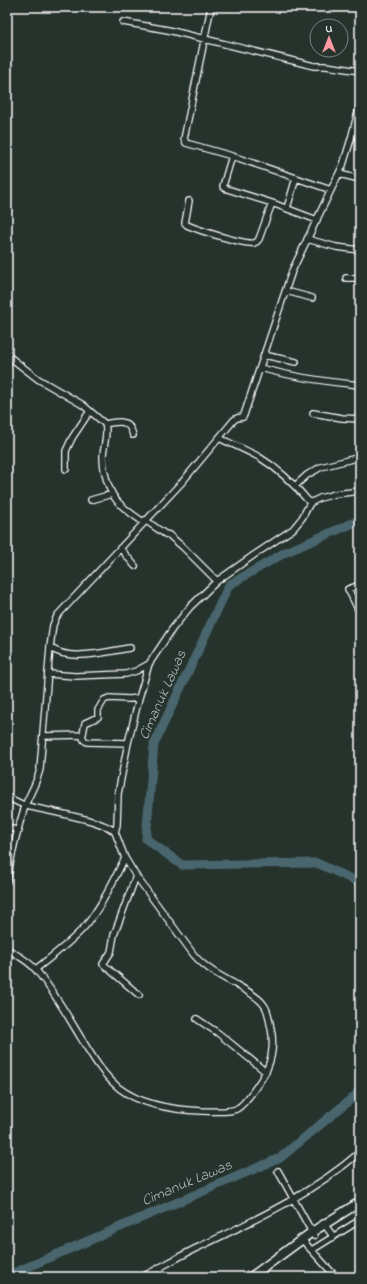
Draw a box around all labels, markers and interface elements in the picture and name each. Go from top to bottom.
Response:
north arrow [309,18,349,58]
text: U [326,21,333,37]
water label: Cimanuk Lawas [133,646,193,743]
water label: Cimanuk Lawas [138,1154,236,1212]

